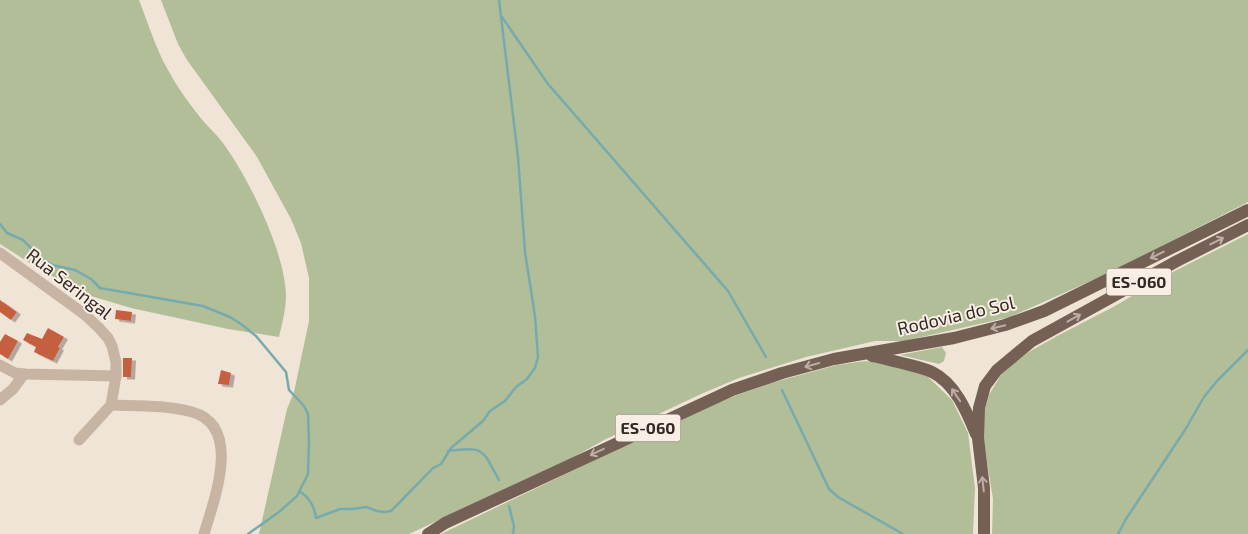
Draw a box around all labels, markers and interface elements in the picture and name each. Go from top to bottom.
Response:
one-way arrow [1210,236,1225,246]
street label: Rua Seringal [23,243,117,324]
one-way arrow [1150,251,1165,260]
road number: ES-060 [1106,268,1172,296]
street label: Rodovia do Sol [895,291,1017,339]
one-way arrow [1067,313,1082,323]
one-way arrow [990,323,1006,332]
one-way arrow [804,361,820,370]
one-way arrow [950,388,961,402]
road number: ES-060 [616,414,680,442]
one-way arrow [590,448,605,457]
one-way arrow [978,477,988,493]

